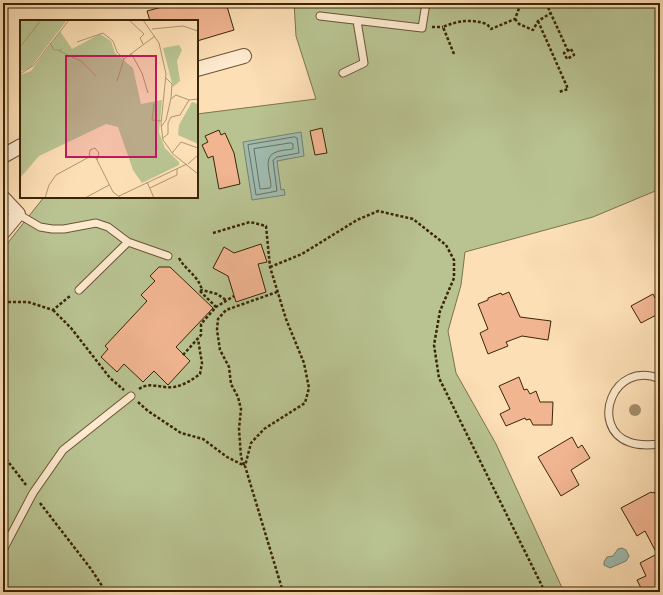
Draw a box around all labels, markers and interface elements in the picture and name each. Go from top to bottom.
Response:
inset map [20,20,198,198]

